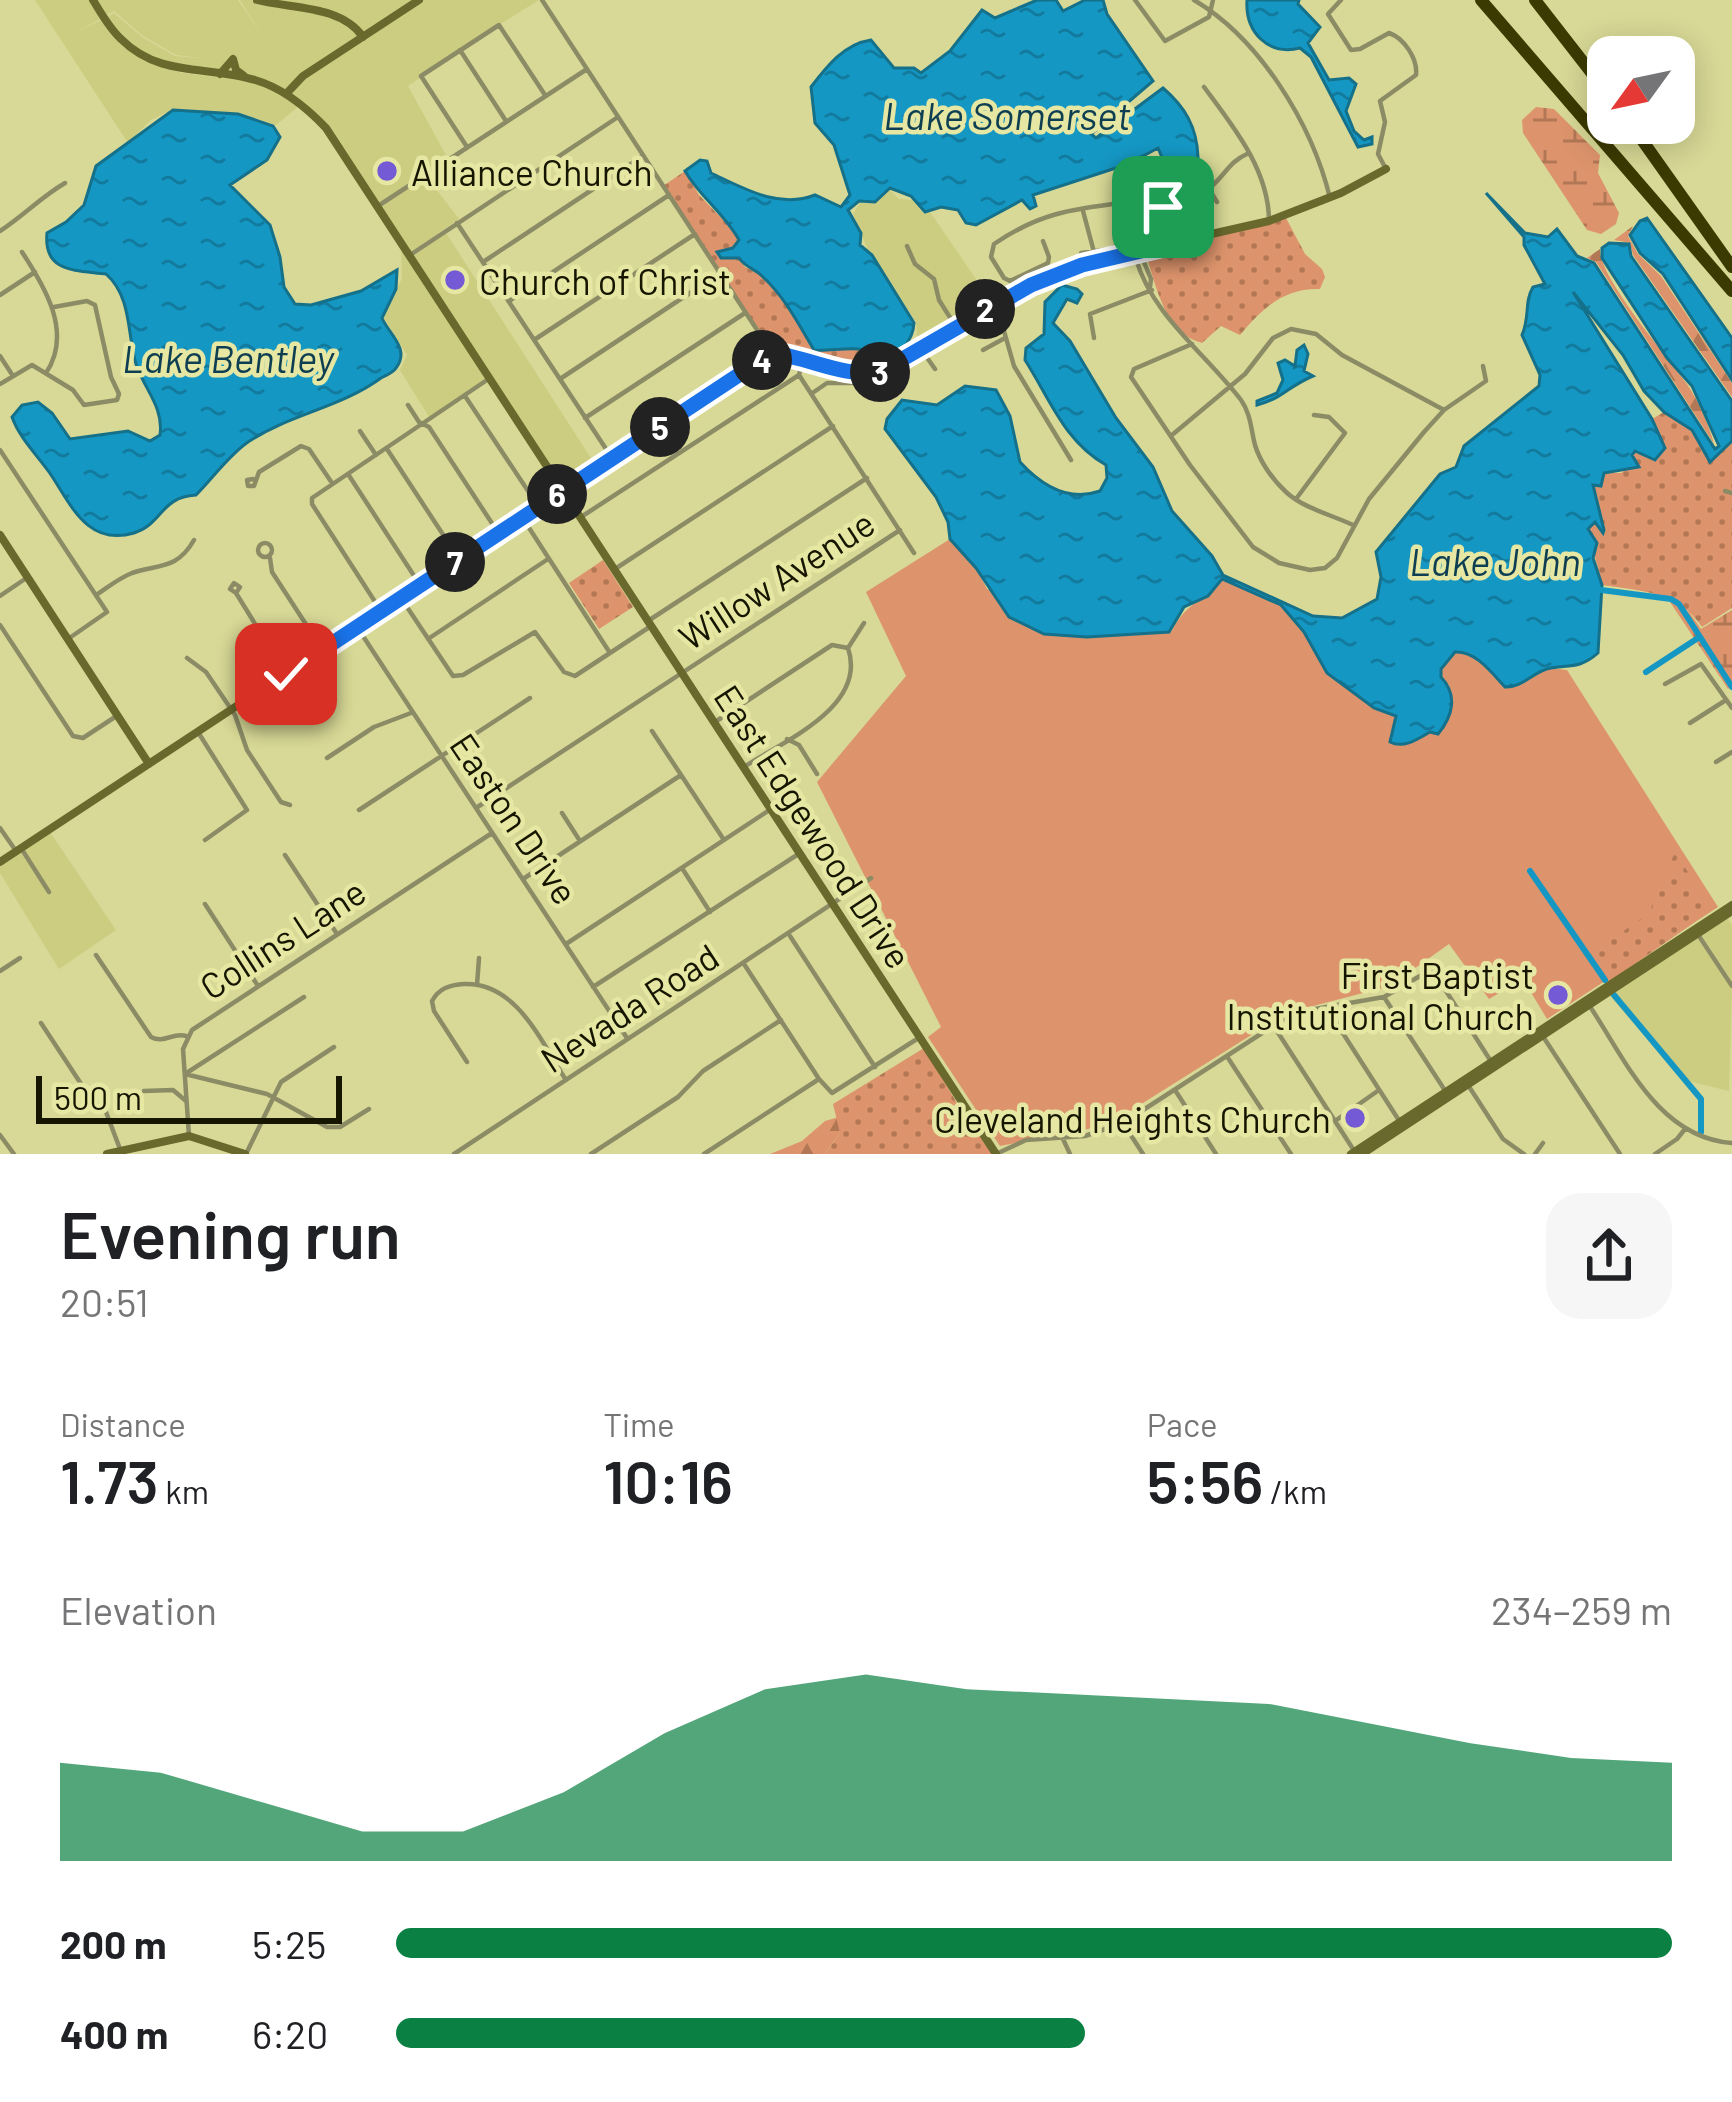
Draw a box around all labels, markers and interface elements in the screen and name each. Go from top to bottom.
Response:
north arrow [1587,36,1695,144]
map controls [1587,36,1695,144]
water label: Lake Somerset [883,91,1131,138]
place label: Alliance Church [411,150,653,193]
pin [1112,156,1214,258]
marker: Alliance Church [374,158,400,184]
icon: arrive [1130,174,1196,240]
place label: Church of Christ [479,259,731,302]
marker: Church of Christ [442,267,468,293]
pin: 2 [955,279,1015,339]
text: 2 [976,289,994,329]
pin: 4 [732,330,792,390]
water label: Lake Bentley [122,334,336,381]
text: 4 [752,340,772,380]
pin: 3 [850,342,910,402]
text: 3 [871,352,889,392]
pin: 5 [630,397,690,457]
text: 5 [651,407,669,447]
pin: 6 [527,464,587,524]
text: 6 [548,474,566,514]
street label: Willow Avenue [670,500,882,658]
pin: 7 [425,532,485,592]
water label: Lake John [1409,537,1581,584]
text: 7 [447,542,463,582]
pin [235,623,337,725]
icon: check [253,641,319,707]
street label: East Edgewood Drive [706,676,922,976]
street label: Easton Drive [442,725,588,911]
street label: Collins Lane [191,869,373,1007]
street label: Nevada Road [532,934,726,1080]
place label: First Baptist Institutional Church [1227,953,1534,1037]
marker: First Baptist Institutional Church [1545,982,1571,1008]
scale bar [36,1070,342,1123]
text: 500 m [54,1077,142,1117]
place label: Cleveland Heights Church [934,1097,1331,1140]
marker: Cleveland Heights Church [1342,1105,1368,1131]
text: Evening run [60,1193,401,1272]
button: share [1546,1193,1672,1319]
text: 20:51 [60,1278,149,1325]
text: Distance [60,1404,186,1444]
text: Time [603,1404,675,1444]
text: Pace [1147,1404,1218,1444]
text: 1.73 [60,1444,159,1516]
text: 10:16 [603,1444,733,1516]
text: 5:56 [1147,1444,1263,1516]
text: km [159,1471,209,1511]
text: /km [1263,1471,1327,1511]
text: Elevation [60,1586,217,1633]
text: 234–259 m [1491,1586,1672,1633]
text: 200 m [60,1920,167,1967]
text: 5:25 [252,1920,326,1967]
text: 400 m [60,2010,168,2057]
text: 6:20 [252,2010,328,2057]

